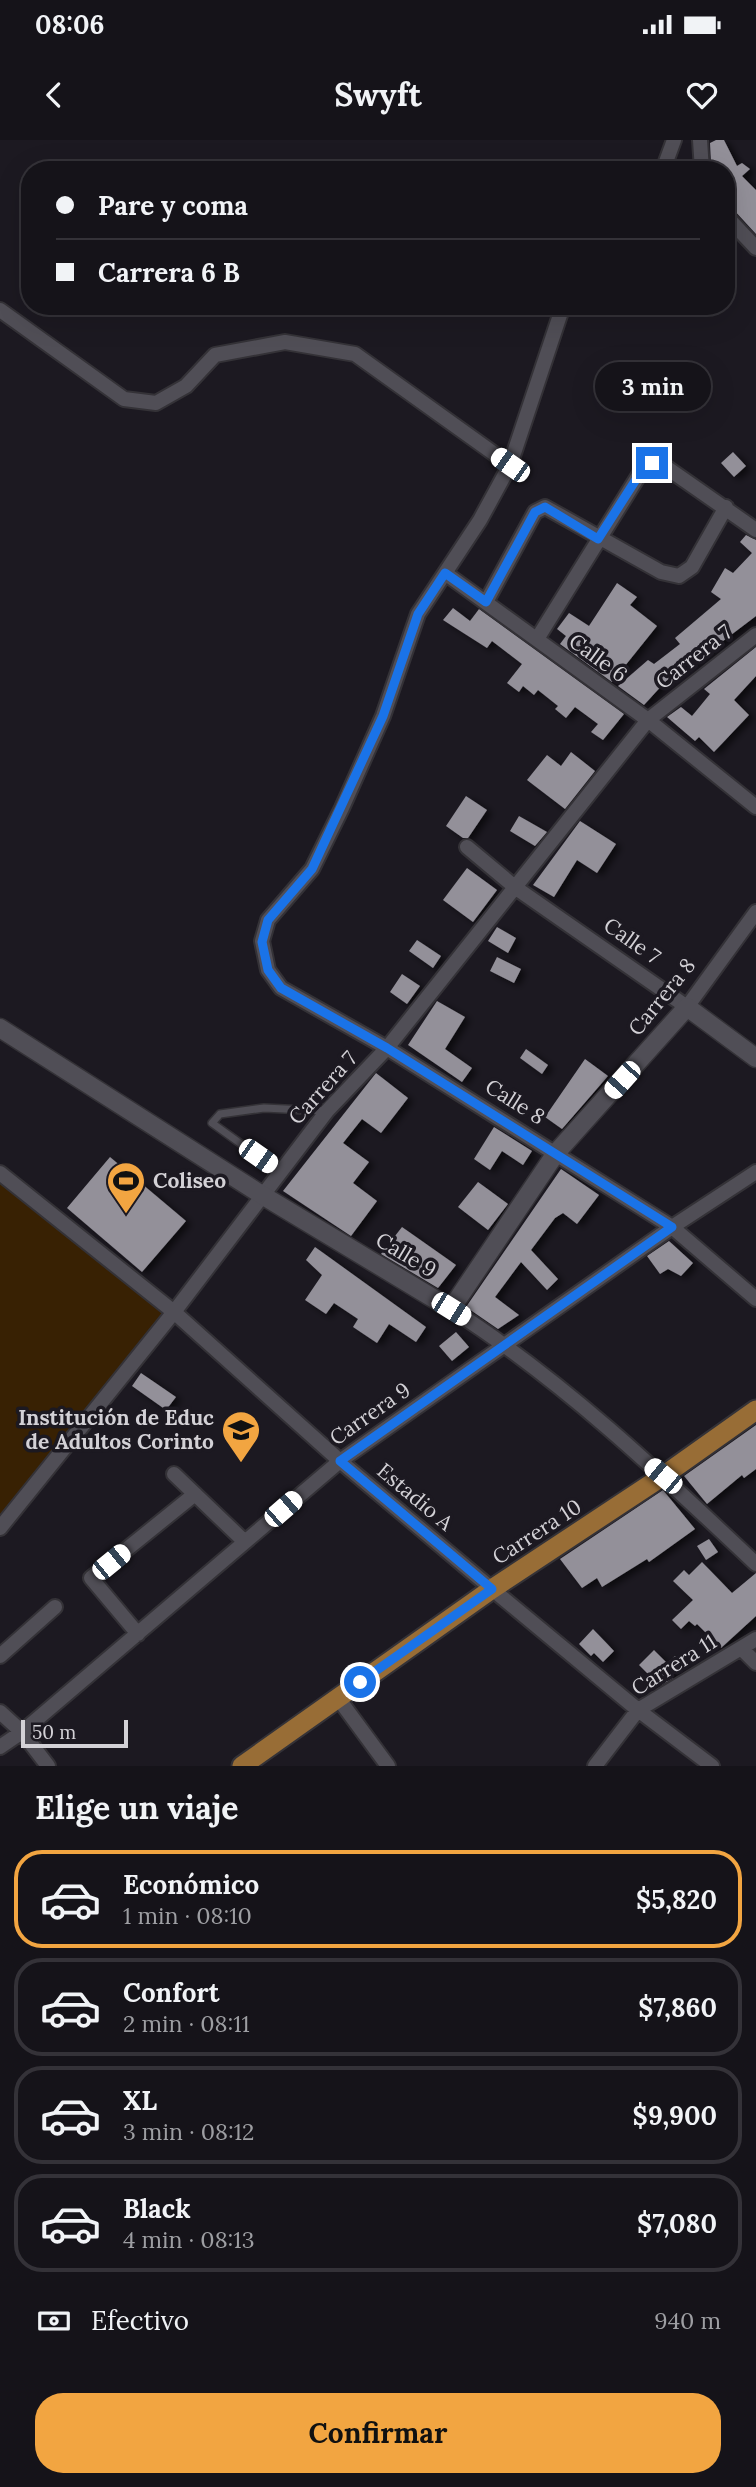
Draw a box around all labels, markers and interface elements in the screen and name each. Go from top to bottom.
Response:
text: 08:06 [35,8,104,41]
text: Swyft [334,74,422,115]
icon: back [35,76,73,114]
icon: heart [683,76,721,114]
text: Pare y coma [98,189,248,222]
text: Carrera 6 B [98,256,240,289]
callout: 3 min [594,362,710,410]
text: 3 min [622,372,684,401]
car [487,444,534,486]
route end [636,447,668,479]
street label: Carrera 7 [650,618,738,695]
street label: Calle 6 [564,627,633,688]
street label: Calle 7 [599,911,666,970]
street label: Carrera 8 [622,952,701,1041]
street label: Carrera 7 [283,1045,363,1130]
car [601,1057,644,1103]
street label: Calle 8 [480,1073,550,1130]
car [235,1135,282,1177]
sports icon: Coliseo [105,1160,147,1215]
place label: Coliseo [153,1167,226,1194]
street label: Calle 9 [371,1226,441,1283]
car [428,1289,475,1329]
street label: Carrera 9 [324,1376,415,1451]
place label: Institución de Educ de Adultos Corinto [18,1404,214,1455]
school or university icon: Institución de Educ de Adultos Corinto [220,1409,262,1464]
car [641,1454,686,1498]
street label: Estadio A [372,1457,460,1537]
car [261,1487,306,1531]
street label: Carrera 10 [487,1493,586,1570]
car [89,1541,134,1583]
street label: Carrera 11 [626,1628,721,1701]
route start [344,1666,376,1698]
scale bar [21,1717,128,1749]
text: 50 m [32,1720,76,1744]
text: Elige un viaje [35,1787,239,1828]
icon: car [39,1868,102,1931]
text: Económico [123,1868,259,1901]
text: $5,820 [636,1883,717,1916]
text: 1 min · 08:10 [123,1901,252,1930]
icon: car [39,1976,102,2039]
text: Confort [123,1976,220,2009]
text: $7,860 [638,1991,717,2024]
text: 2 min · 08:11 [123,2009,250,2038]
icon: car [39,2084,102,2147]
text: XL [123,2084,157,2117]
text: $9,900 [633,2099,717,2132]
text: 3 min · 08:12 [123,2117,254,2146]
icon: car [39,2192,102,2255]
text: Black [123,2192,191,2225]
text: $7,080 [637,2207,717,2240]
text: 4 min · 08:13 [123,2225,255,2254]
icon: cash [35,2302,73,2340]
text: Efectivo [91,2304,189,2337]
text: 940 m [654,2306,721,2335]
button: Confirmar [35,2393,721,2473]

